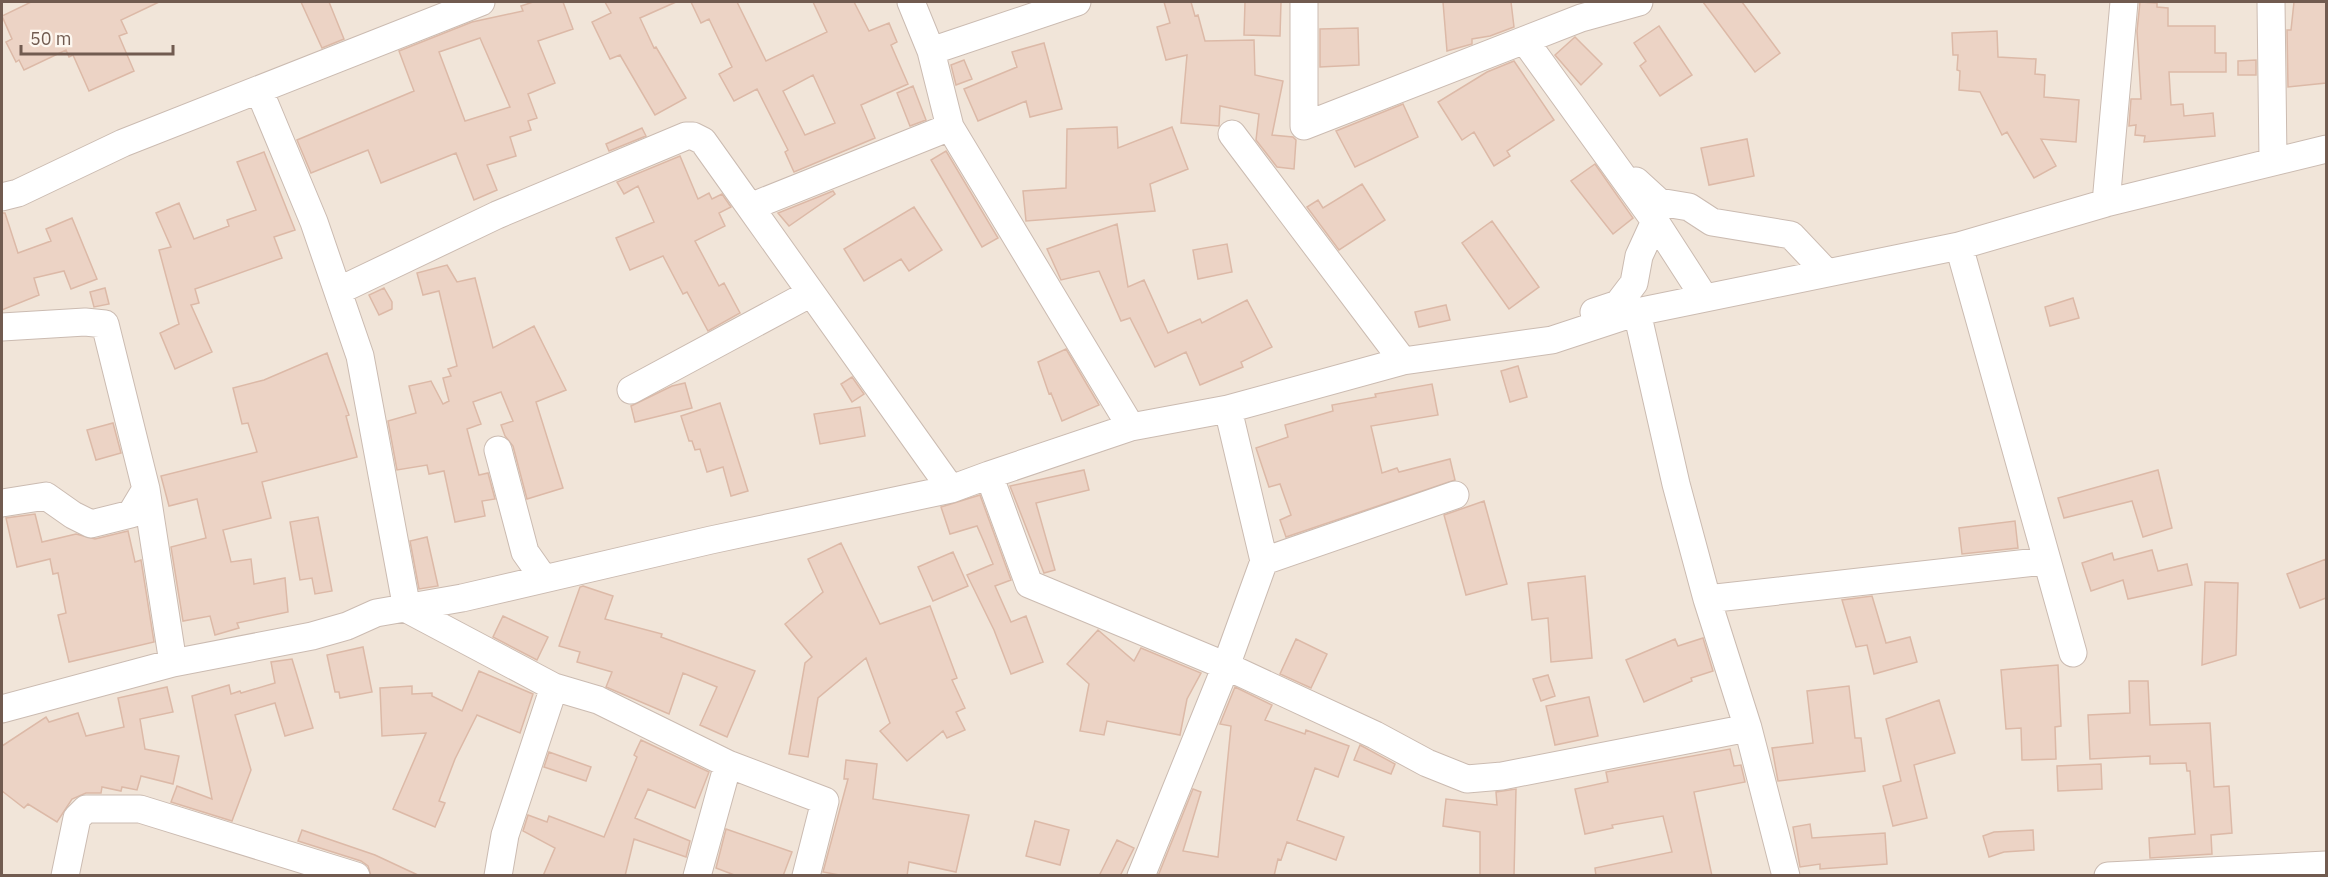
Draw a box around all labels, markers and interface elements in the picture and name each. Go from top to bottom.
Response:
scale bar [21,18,172,56]
text: 50 m [30,27,72,50]

